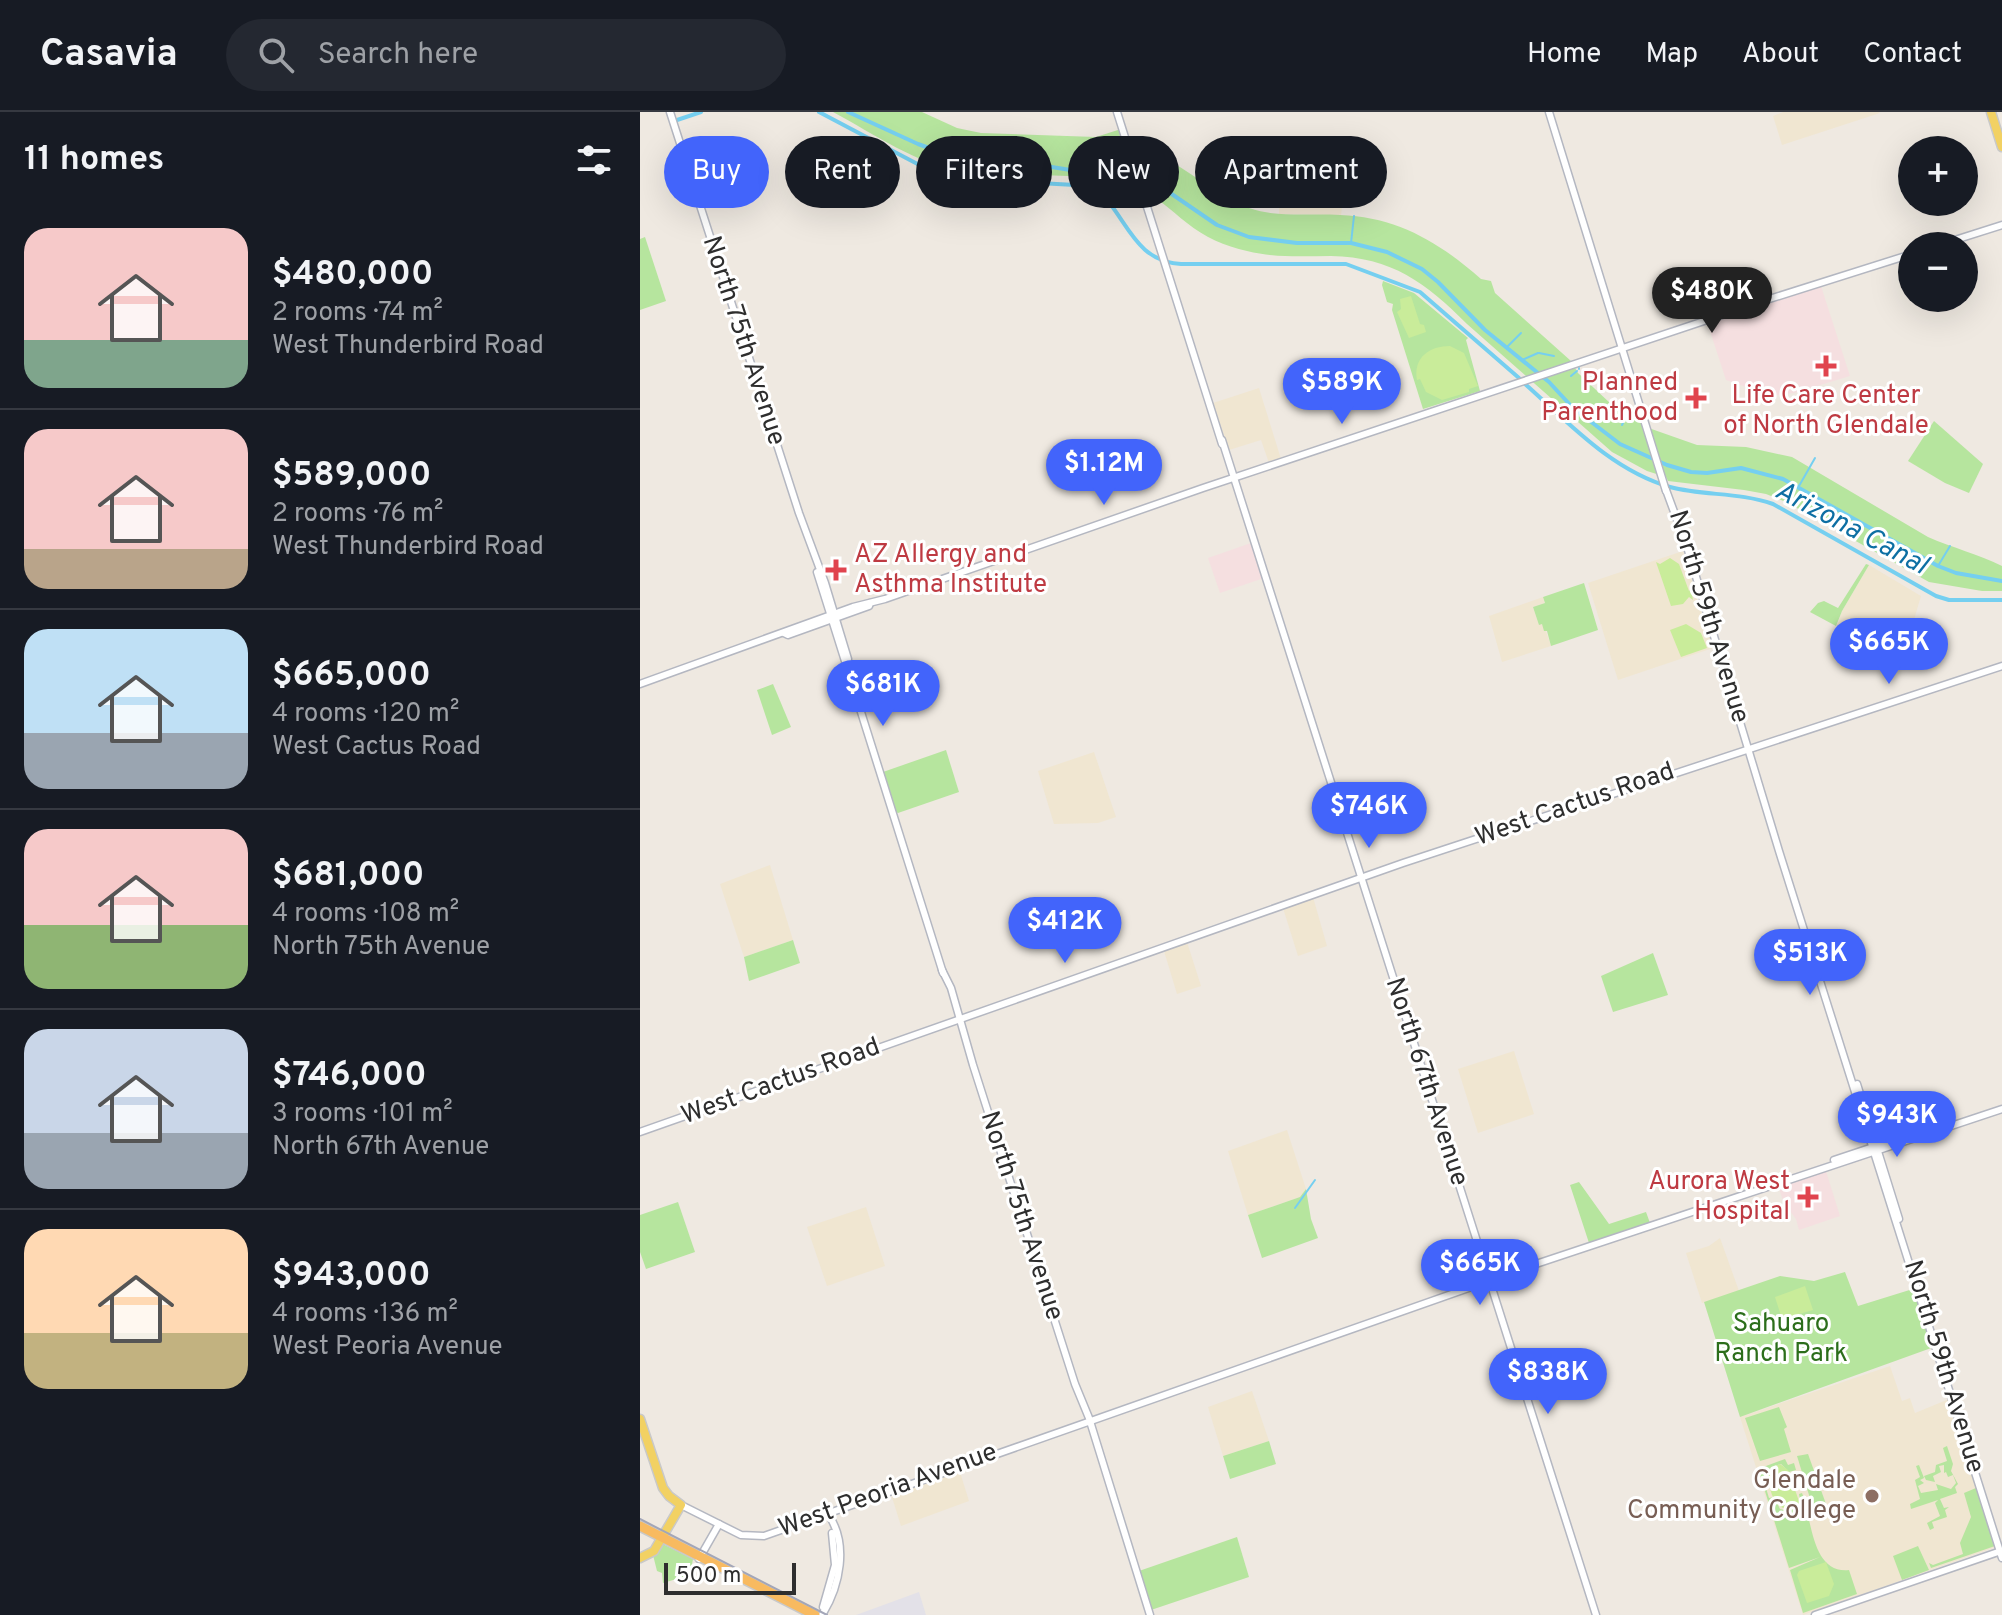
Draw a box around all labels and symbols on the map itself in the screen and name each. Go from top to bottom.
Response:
street label: North 75th Avenue [694,232,792,450]
pin: $480K [1656,267,1768,335]
marker: Life Care Center of North Glendale [1815,355,1837,377]
pin: $589K [1286,358,1398,426]
place label: Planned Parenthood [1541,367,1678,430]
place label: Life Care Center of North Glendale [1723,380,1929,443]
marker: Planned Parenthood [1685,387,1707,409]
pin: $1.12M [1039,439,1169,507]
water label: Arizona Canal [1768,474,1935,585]
street label: North 59th Avenue [1660,507,1756,727]
place label: AZ Allergy and Asthma Institute [854,539,1047,602]
marker: AZ Allergy and Asthma Institute [825,559,847,581]
pin: $665K [1833,618,1945,686]
pin: $681K [827,660,939,728]
street label: West Cactus Road [1471,755,1679,855]
pin: $746K [1313,782,1425,850]
pin: $412K [1009,897,1121,965]
pin: $513K [1754,929,1866,997]
street label: North 67th Avenue [1377,974,1475,1190]
street label: West Cactus Road [677,1031,885,1133]
pin: $943K [1841,1091,1953,1159]
street label: North 75th Avenue [972,1107,1070,1325]
place label: Aurora West Hospital [1648,1166,1790,1229]
marker: Aurora West Hospital [1797,1186,1819,1208]
pin: $665K [1424,1239,1536,1307]
street label: North 59th Avenue [1895,1257,1991,1477]
park label: Sahuaro Ranch Park [1714,1308,1848,1371]
pin: $838K [1492,1348,1604,1416]
street label: West Peoria Avenue [774,1436,1002,1546]
place label: Glendale Community College [1627,1465,1856,1528]
marker: Glendale Community College [1863,1487,1881,1505]
scale bar [664,1559,796,1595]

